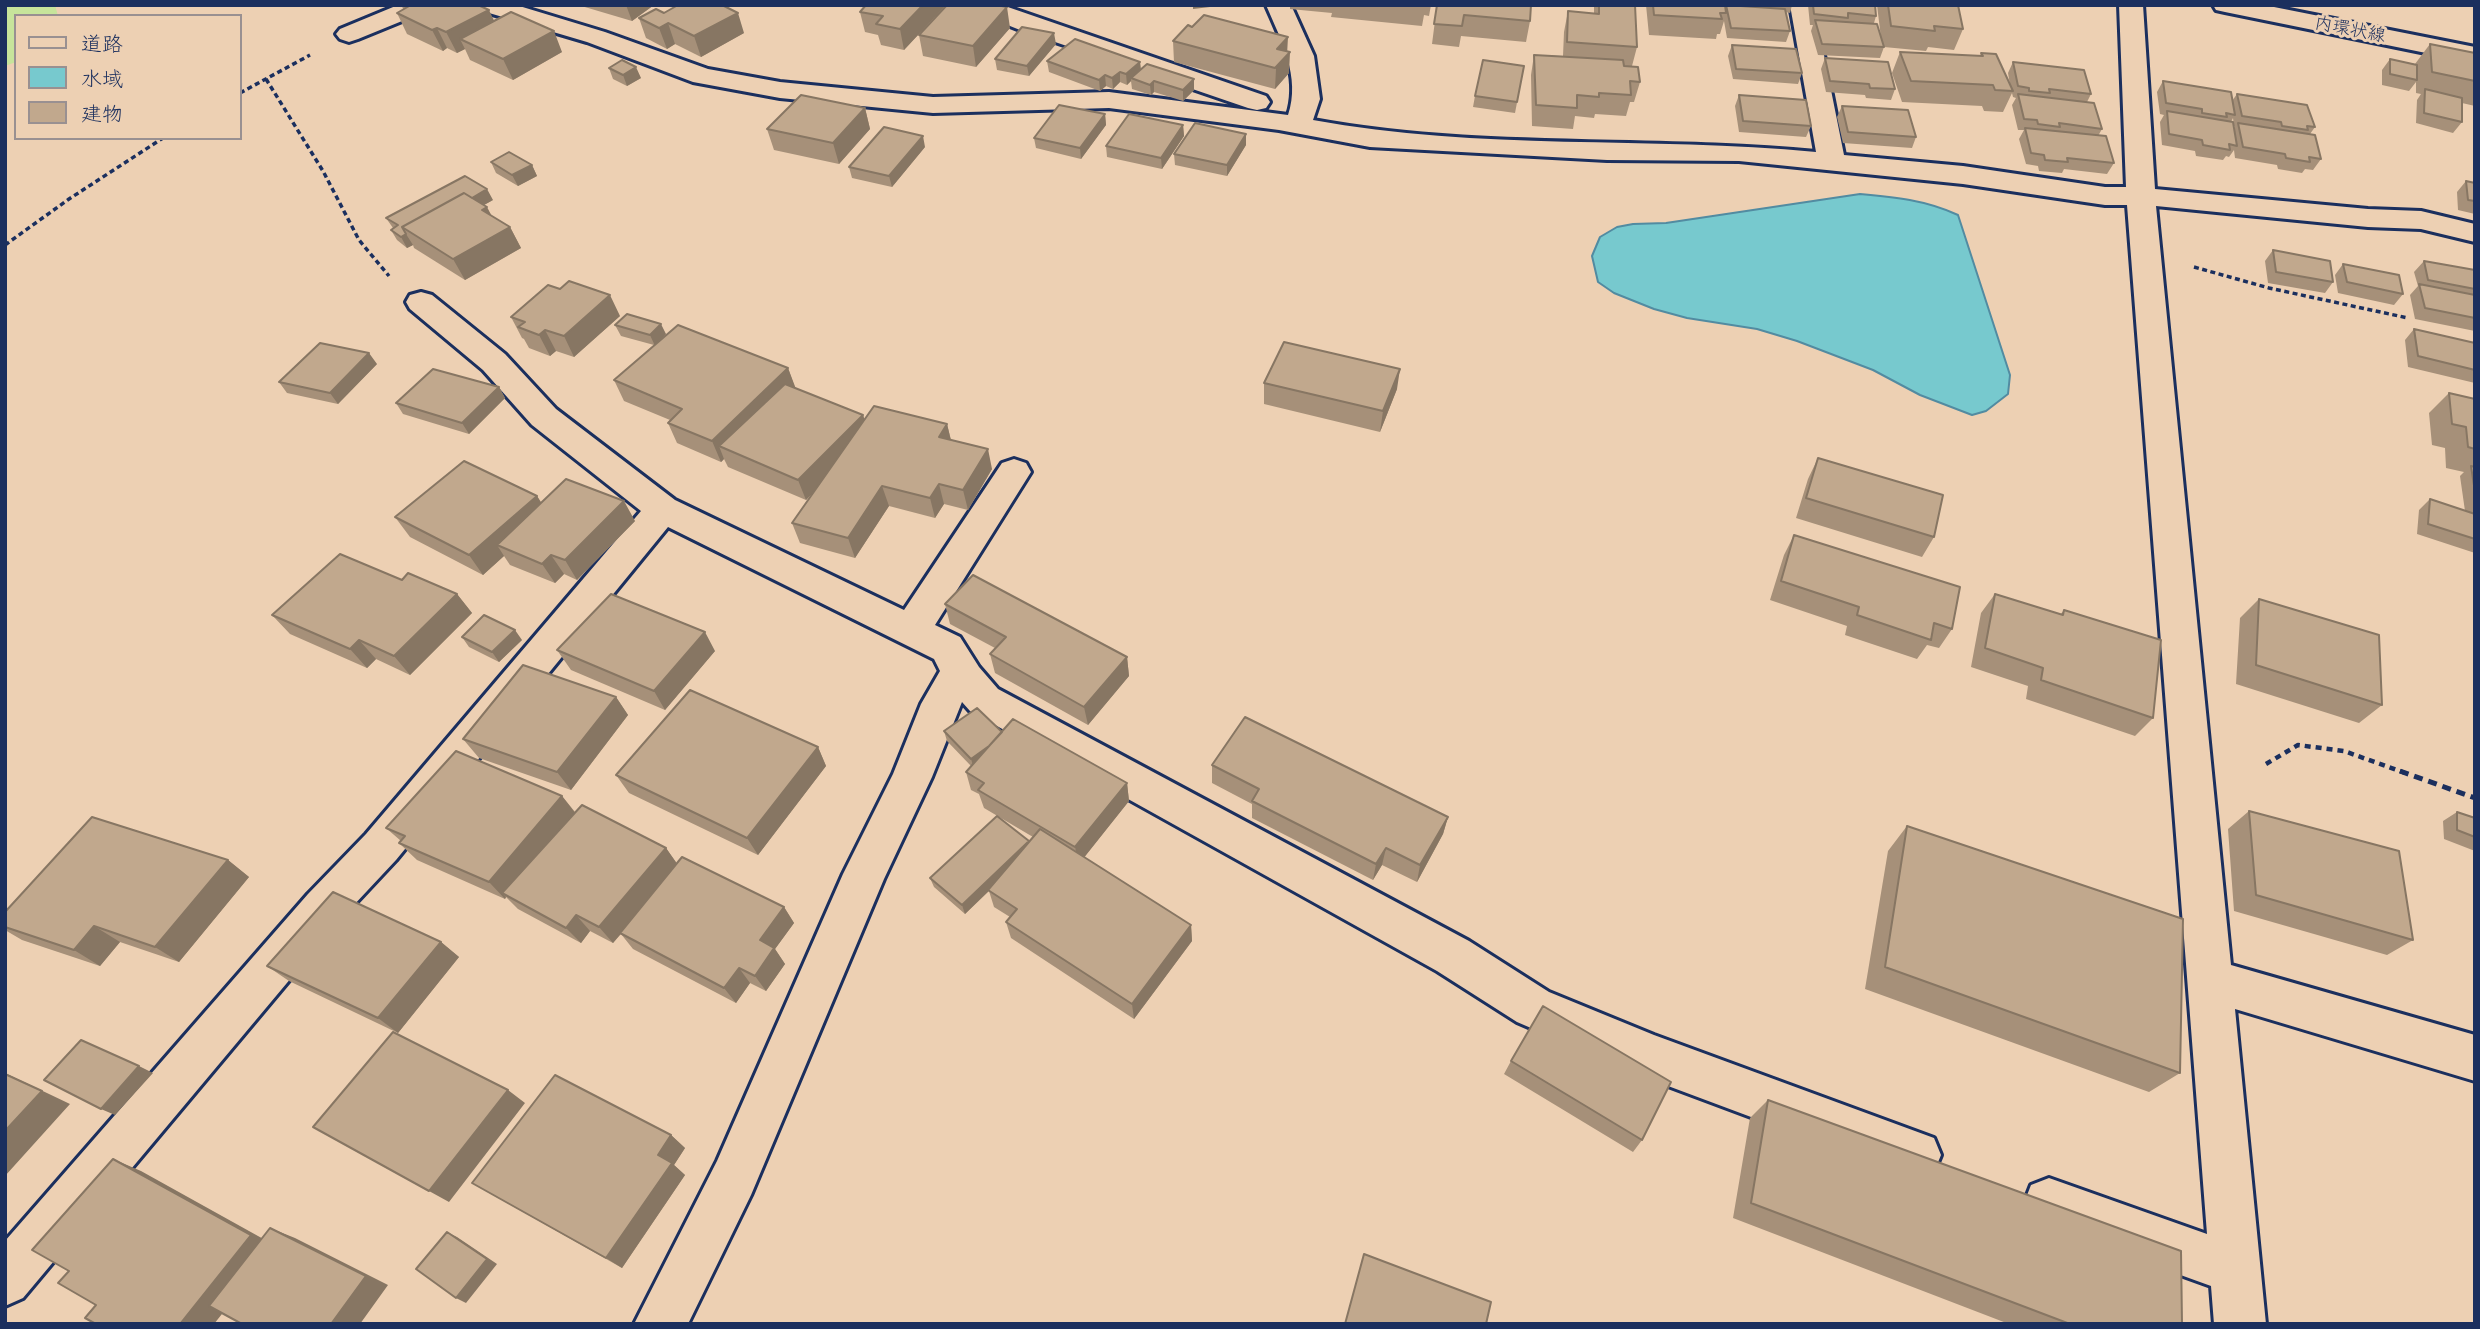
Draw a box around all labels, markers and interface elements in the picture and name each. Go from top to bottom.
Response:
street label: 内環状線 [2313,13,2387,47]
legend [14,14,242,140]
text: 道路 [81,30,123,58]
text: 水域 [81,65,123,93]
text: 建物 [81,100,123,128]

